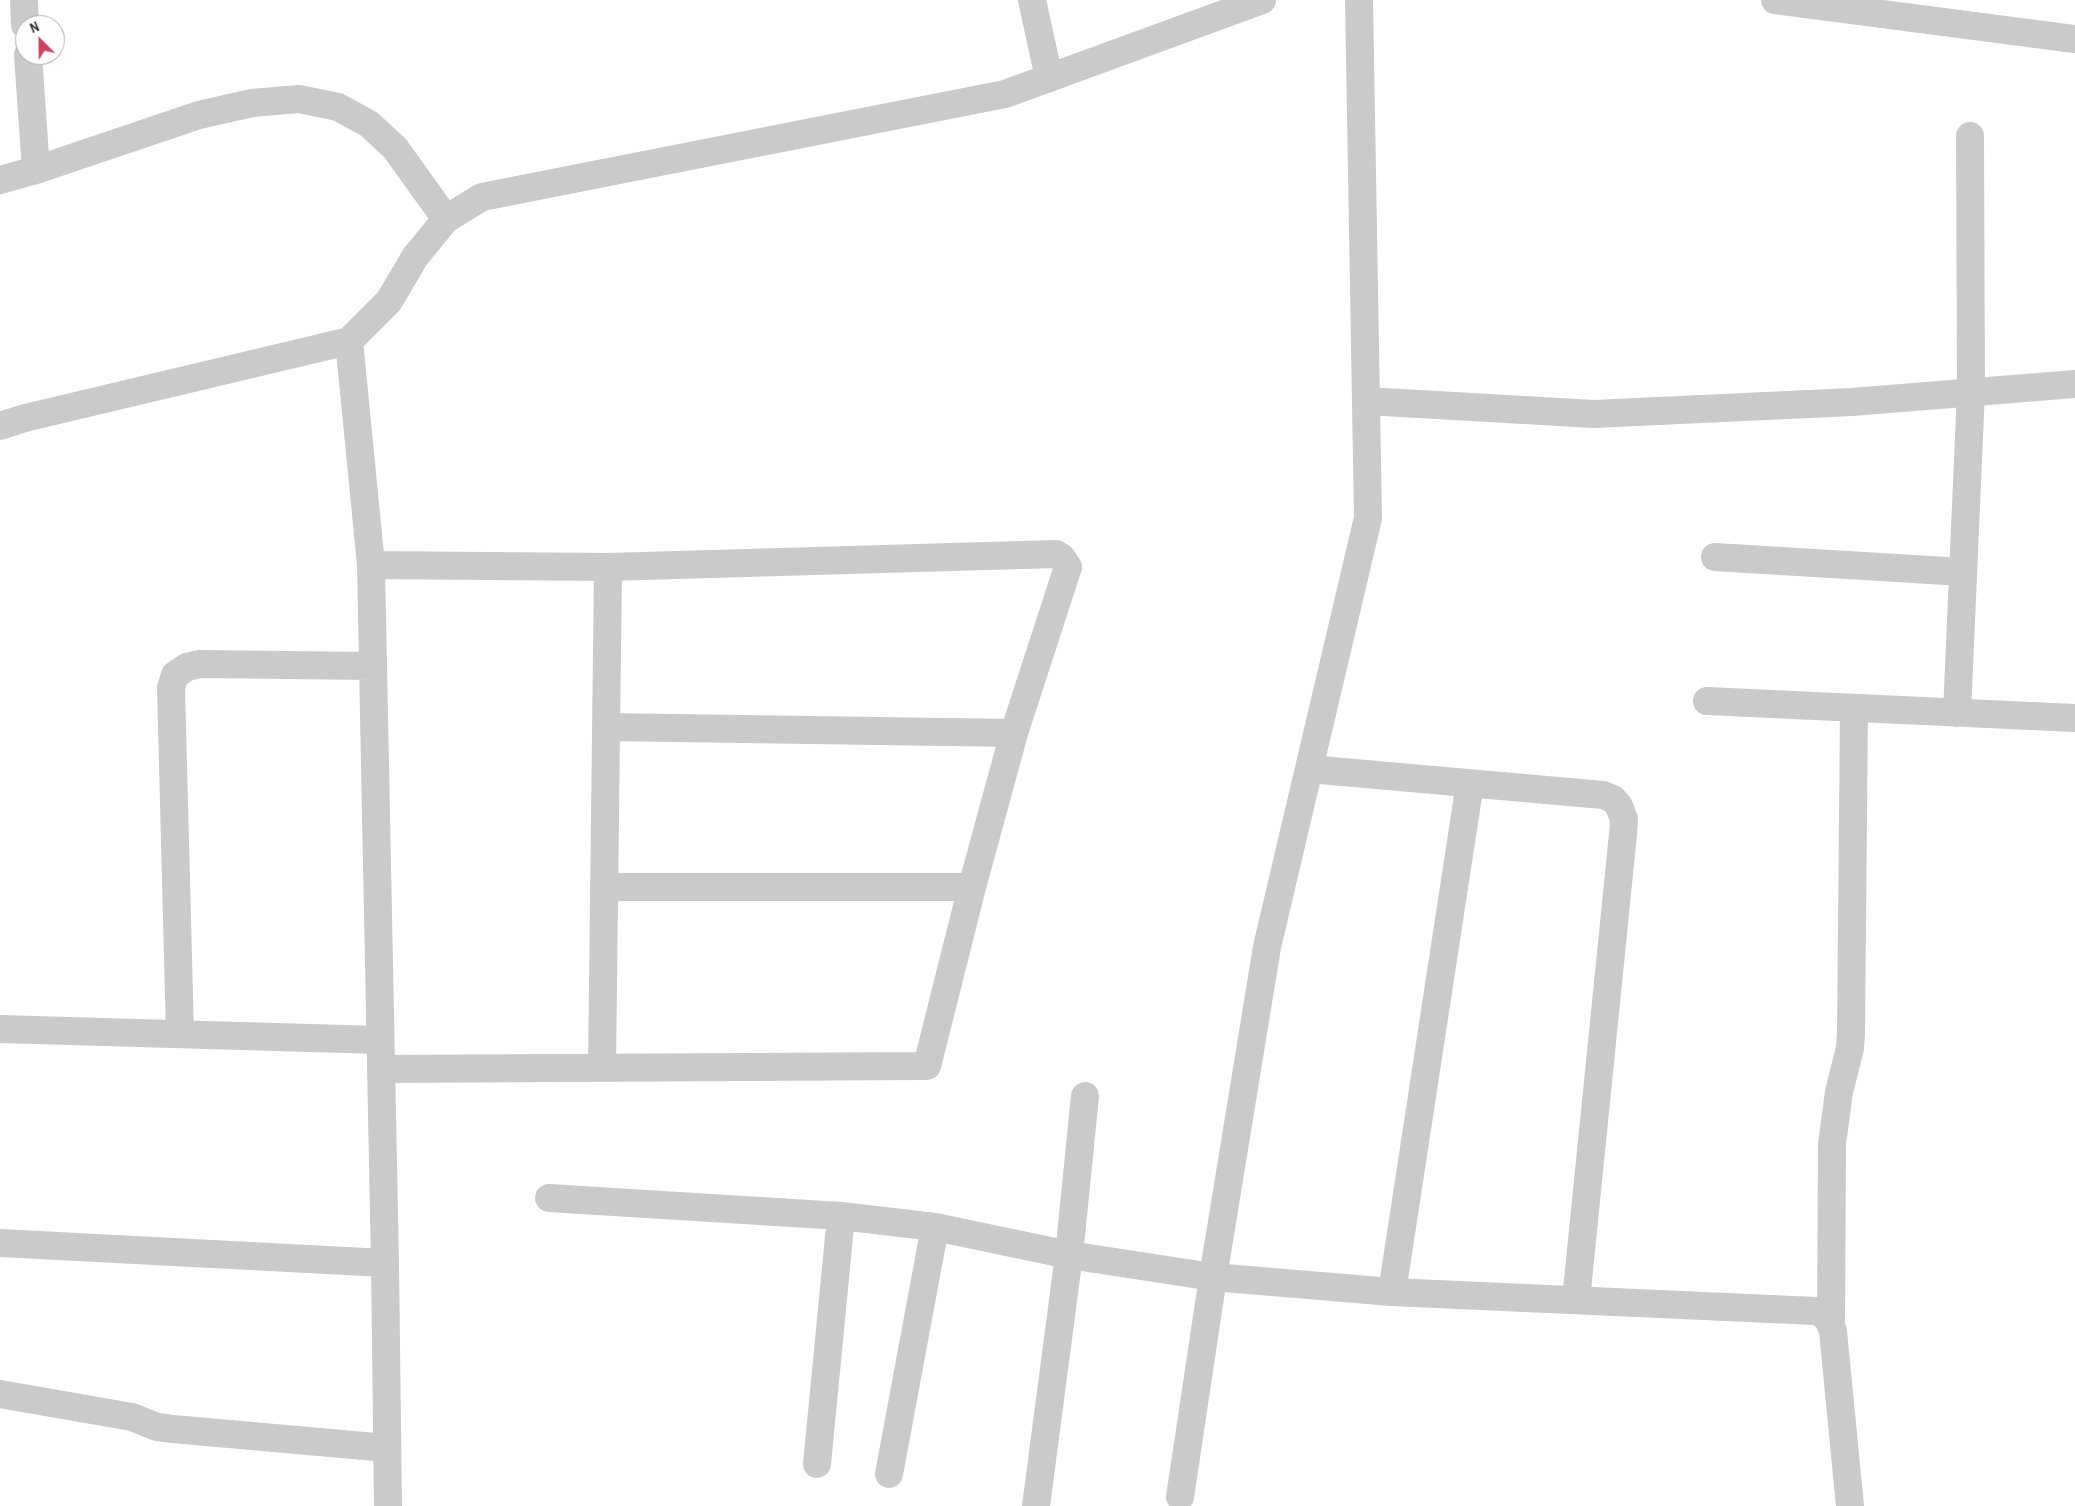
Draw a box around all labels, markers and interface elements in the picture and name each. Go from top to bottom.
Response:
north arrow [15,15,65,65]
text: N [27,17,42,37]

